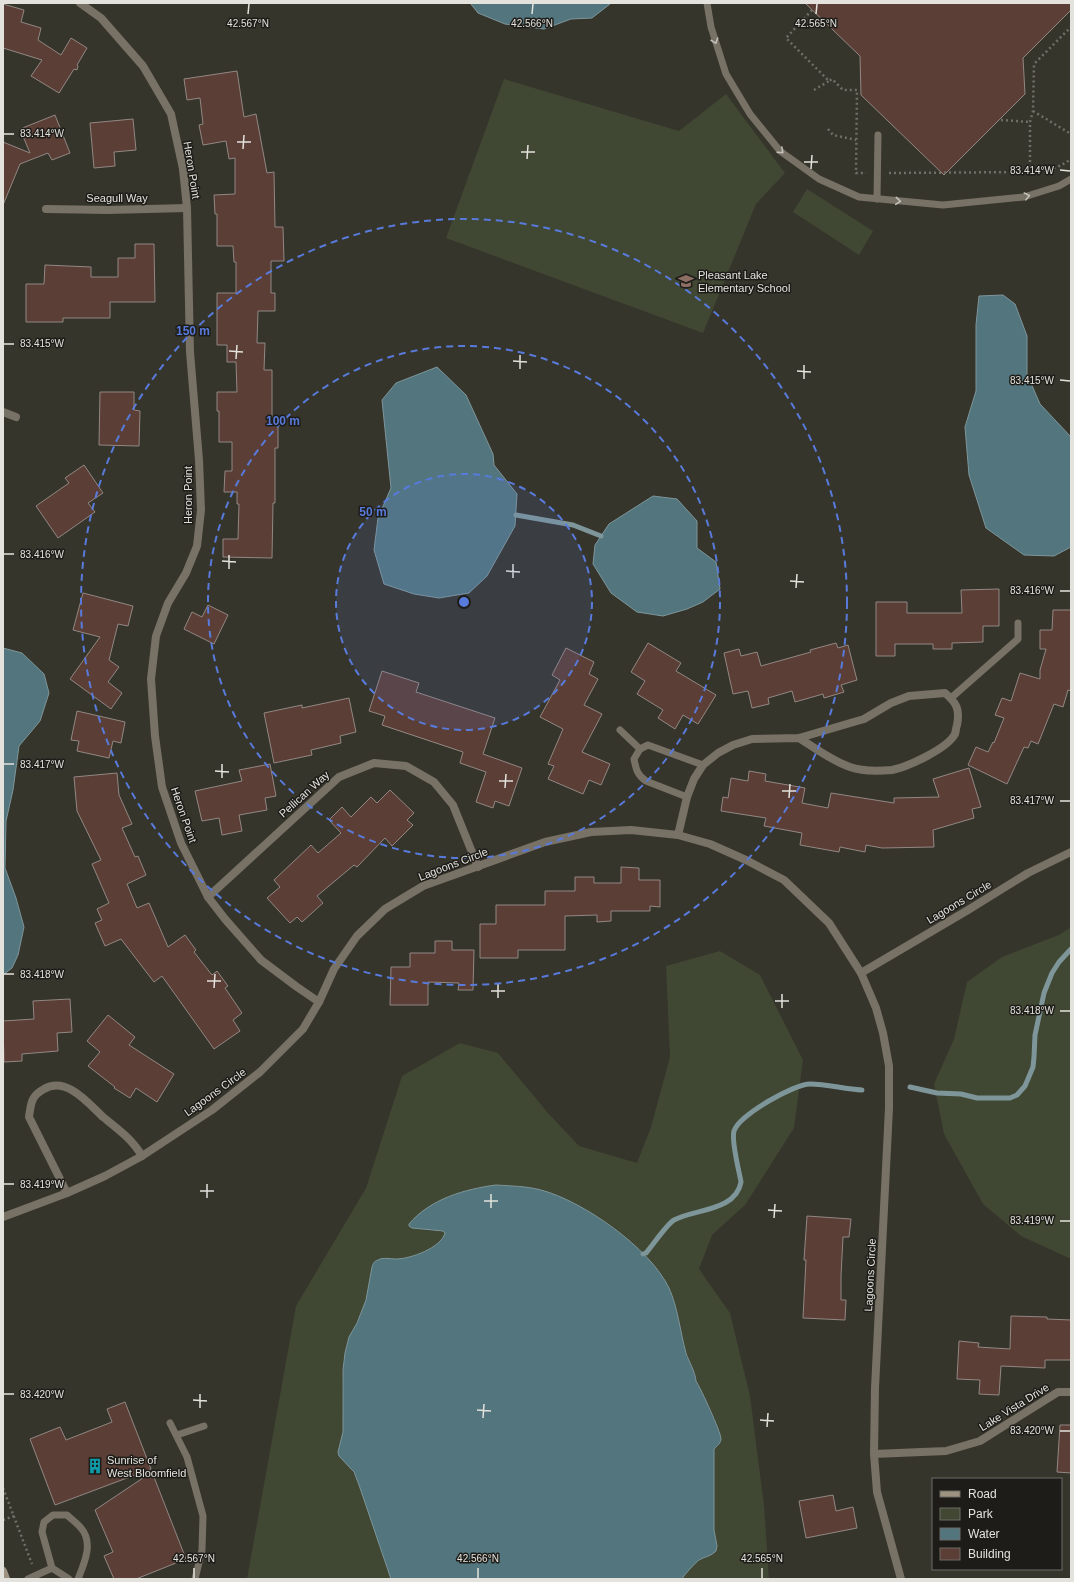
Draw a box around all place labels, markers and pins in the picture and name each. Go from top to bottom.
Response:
place label: Pleasant Lake Elementary School [698,269,790,294]
school or university icon: Pleasant Lake Elementary School [677,272,695,290]
centre of rings [457,595,471,609]
place label: Sunrise of West Bloomfield [107,1454,186,1479]
building icon: Sunrise of West Bloomfield [86,1457,104,1475]

